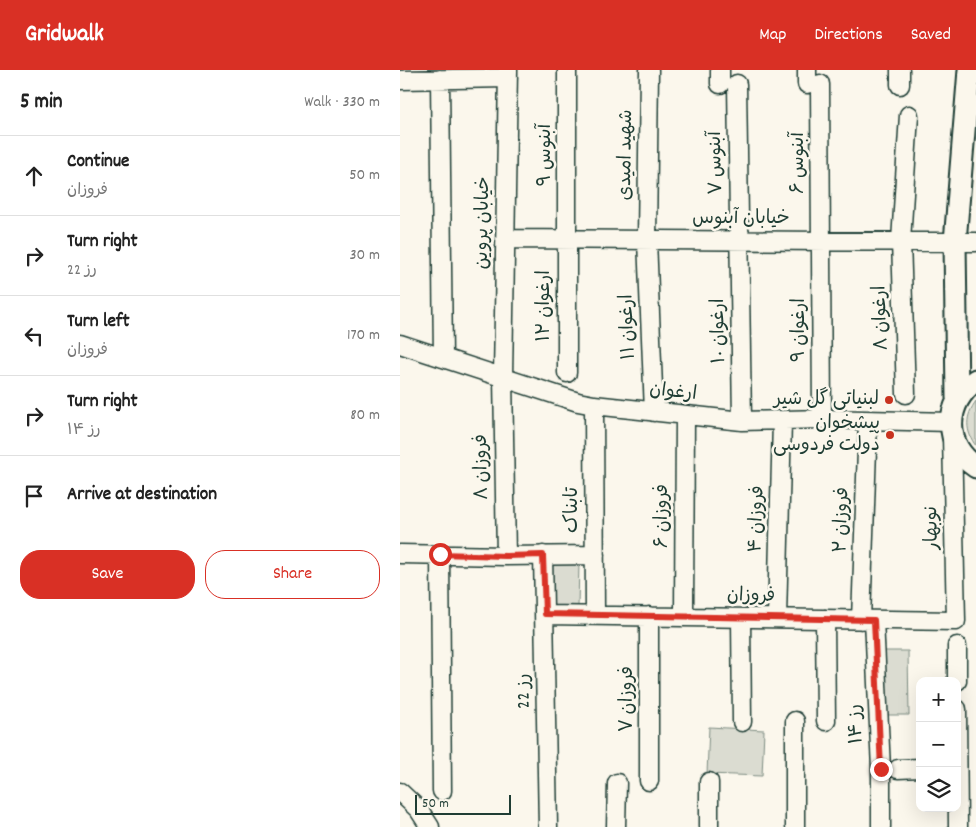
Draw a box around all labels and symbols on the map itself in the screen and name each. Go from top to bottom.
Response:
street label: شهید امیدی [613,109,641,201]
street label: آبنوس ۹ [533,122,560,186]
street label: آبنوس ۷ [703,130,731,195]
street label: آبنوس ۶ [786,131,813,194]
street label: خیابان پروین [470,176,498,270]
street label: خیابان آبنوس [692,206,790,233]
street label: ارغوان ۱۲ [532,270,559,342]
street label: ارغوان ۸ [867,285,897,351]
street label: ارغوان ۱۱ [614,294,644,360]
street label: ارغوان ۱۰ [706,298,734,364]
street label: ارغوان ۹ [787,298,814,362]
street label: ارغوان [648,377,698,409]
place label: لبنیاتی گل شیر [772,387,879,414]
marker: لبنیاتی گل شیر [883,394,895,406]
place label: پیشخوان دولت فردوسی [773,411,880,460]
marker: پیشخوان دولت فردوسی [884,429,896,441]
street label: فروزان ۸ [469,434,497,500]
street label: فروزان ۶ [650,484,677,548]
street label: فروزان ۴ [743,485,773,553]
street label: تابناک [560,486,587,533]
street label: فروزان ۲ [828,487,858,553]
street label: نوبهار [919,506,947,551]
route start [429,543,452,566]
street label: فروزان [726,583,776,611]
street label: فروزان ۷ [615,666,642,732]
street label: رز 22 [511,673,539,709]
street label: رز ۱۴ [842,703,872,745]
route end [870,758,893,781]
scale bar [415,792,511,815]

